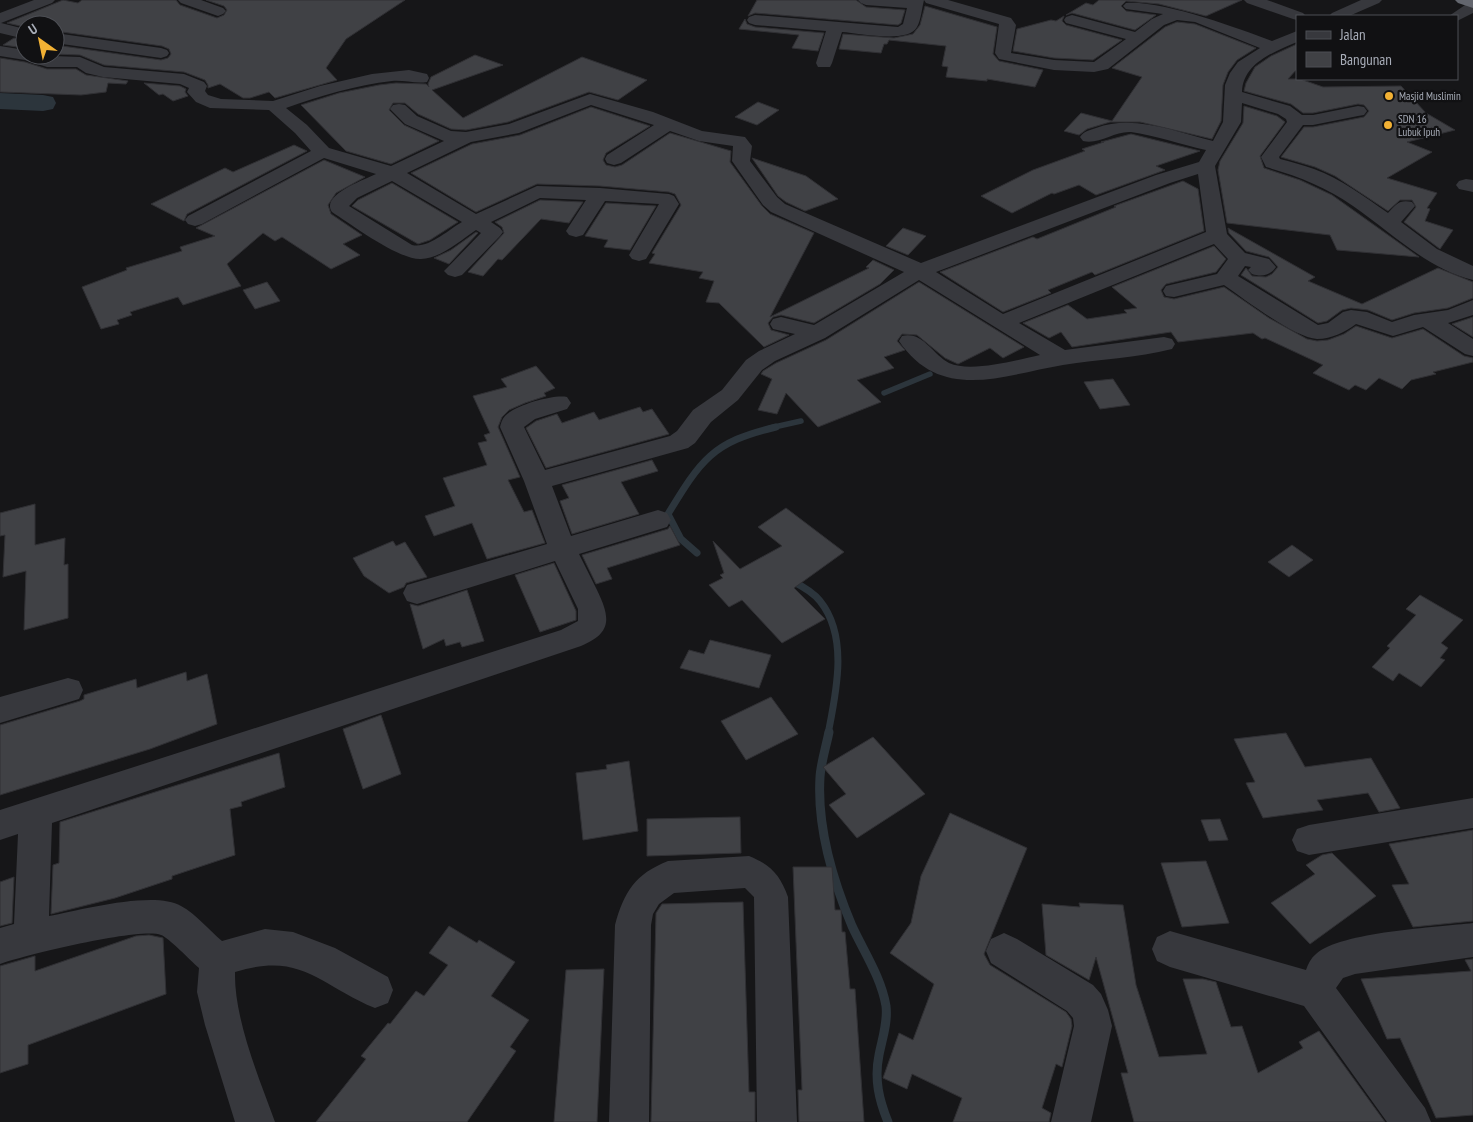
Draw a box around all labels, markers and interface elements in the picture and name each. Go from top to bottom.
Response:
north arrow [15,15,65,65]
legend [1296,15,1458,80]
text: U [25,20,41,39]
text: Jalan [1339,25,1366,44]
text: Bangunan [1340,50,1392,69]
place label: Masjid Muslimin [1399,89,1461,103]
marker: Masjid Muslimin [1383,90,1395,102]
place label: SDN 16 Lubuk Ipuh [1398,112,1440,139]
marker: SDN 16 Lubuk Ipuh [1382,119,1394,131]

